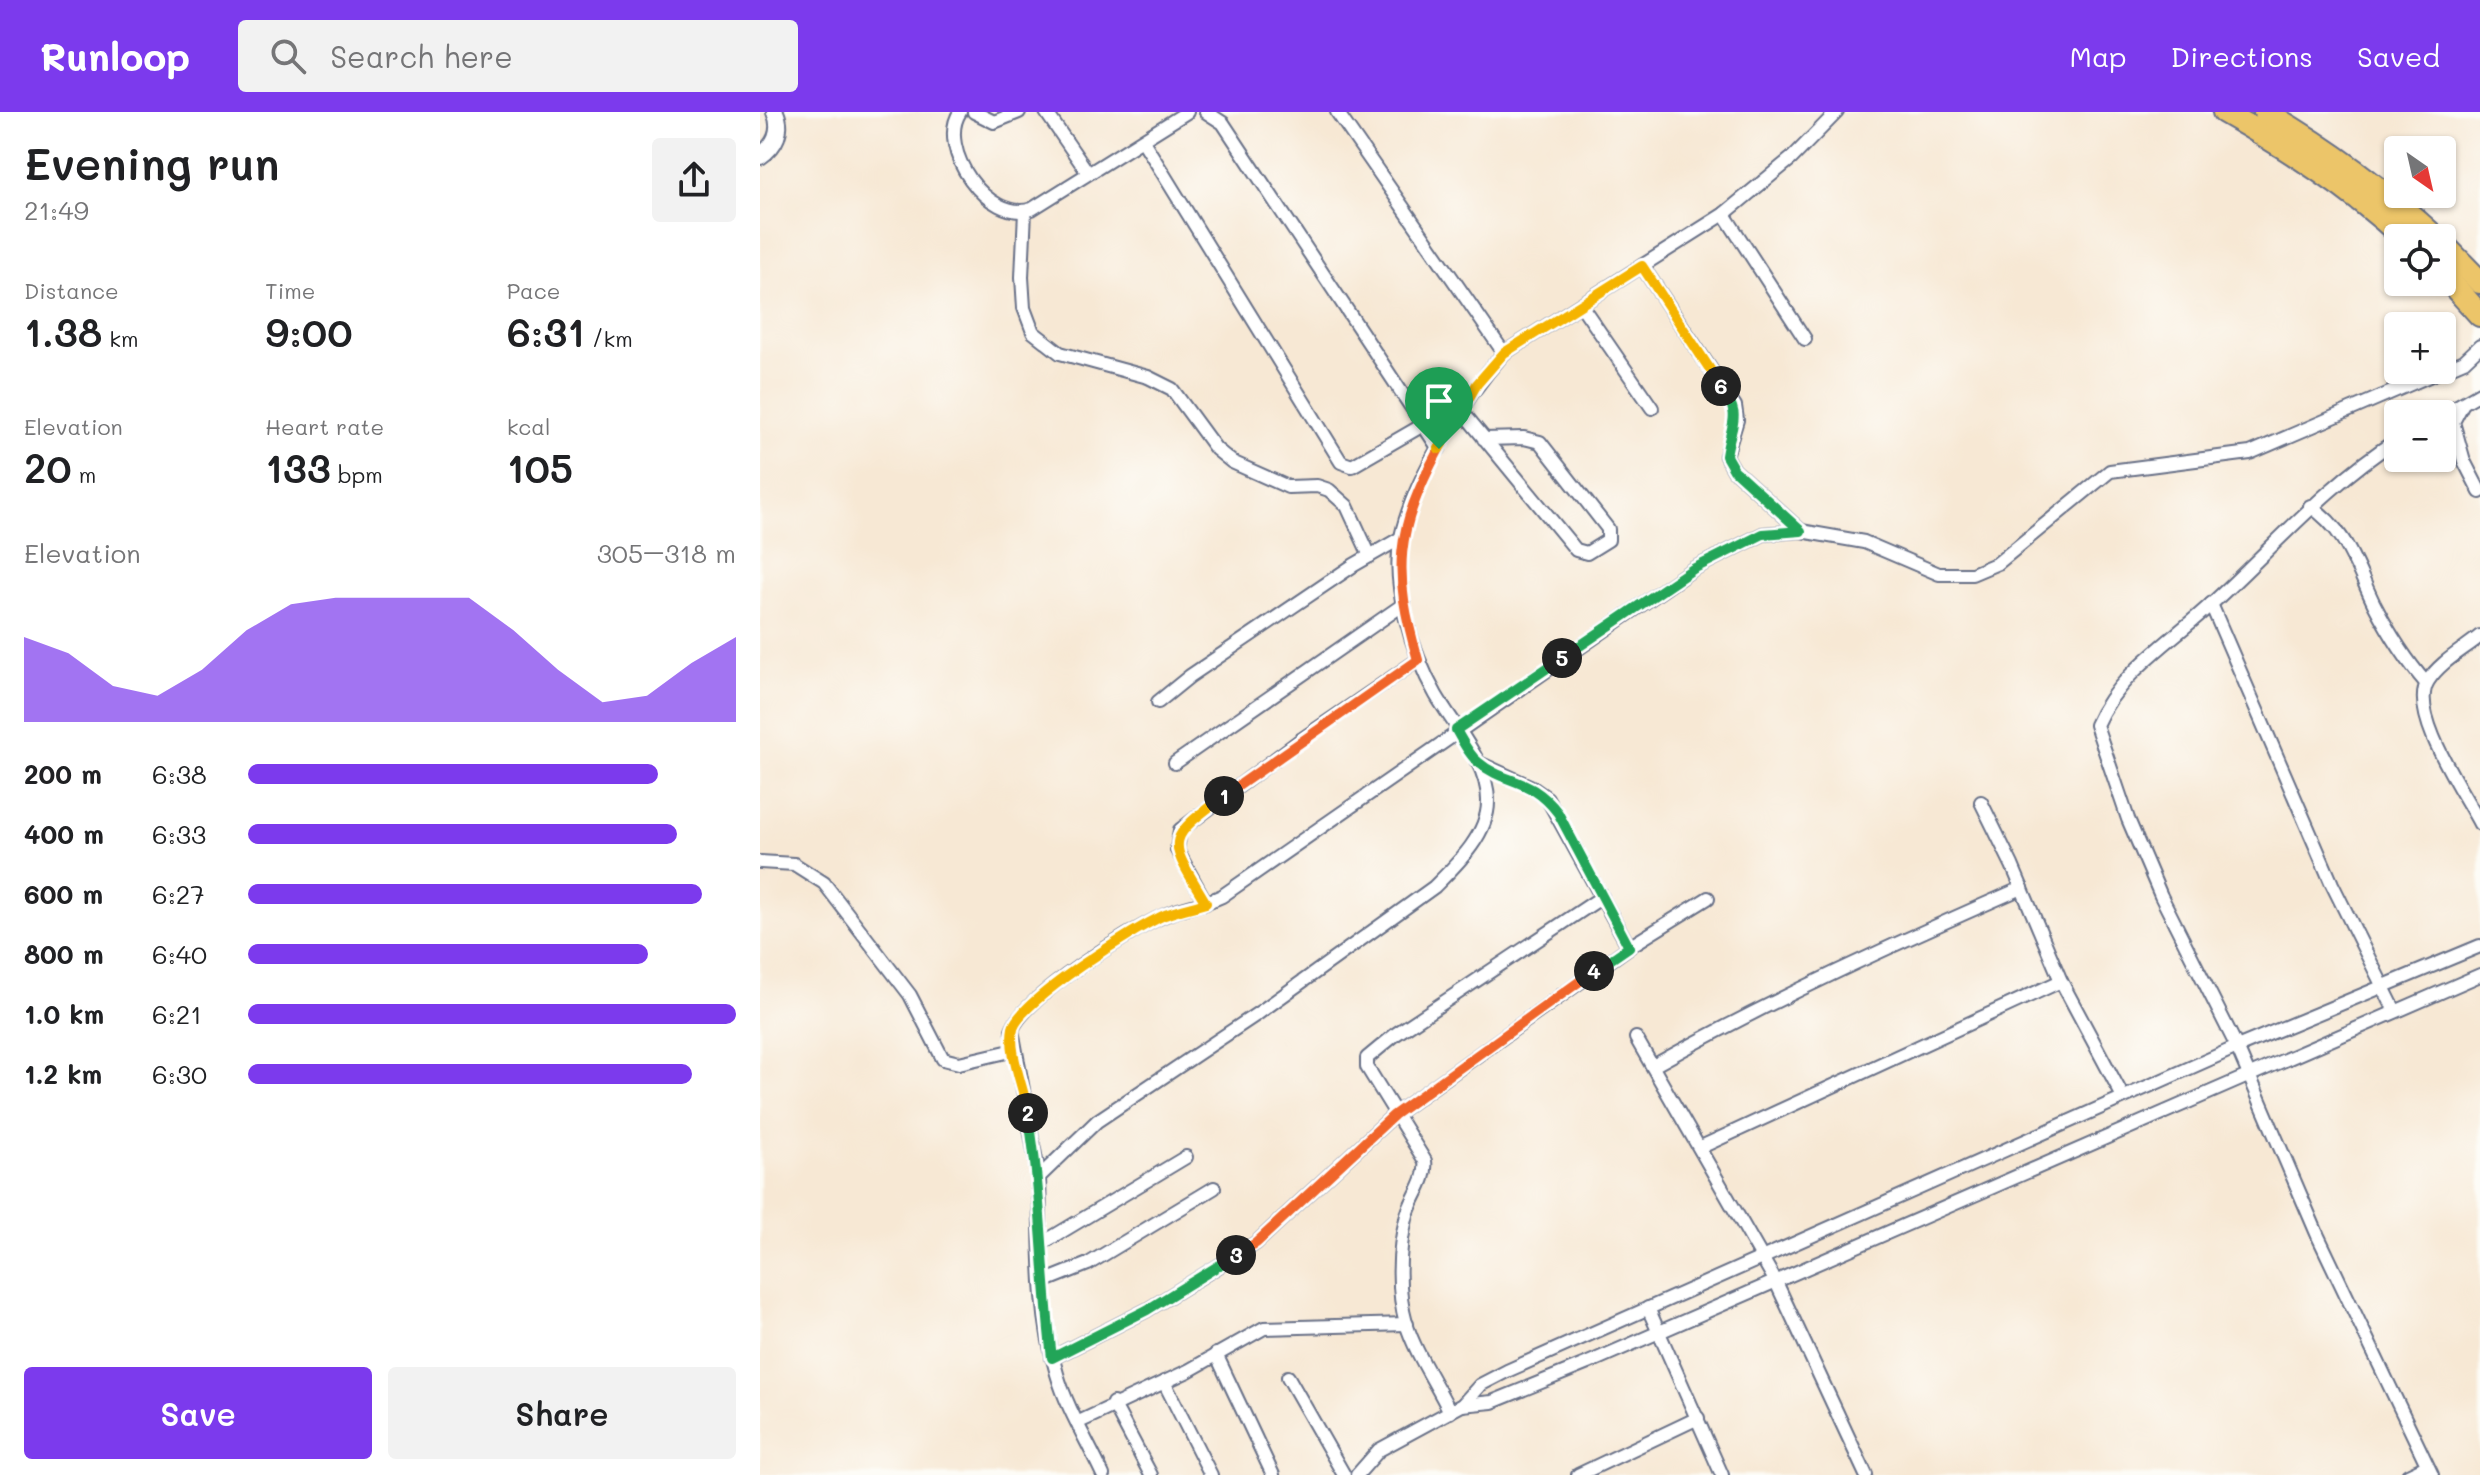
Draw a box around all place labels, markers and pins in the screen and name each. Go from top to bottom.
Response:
pin: 6 [1701,366,1741,406]
pin [1405,367,1473,449]
pin: 5 [1542,638,1582,678]
pin: 1 [1204,776,1244,816]
pin: 4 [1574,951,1614,991]
pin: 2 [1008,1093,1048,1133]
pin: 3 [1216,1235,1256,1275]

